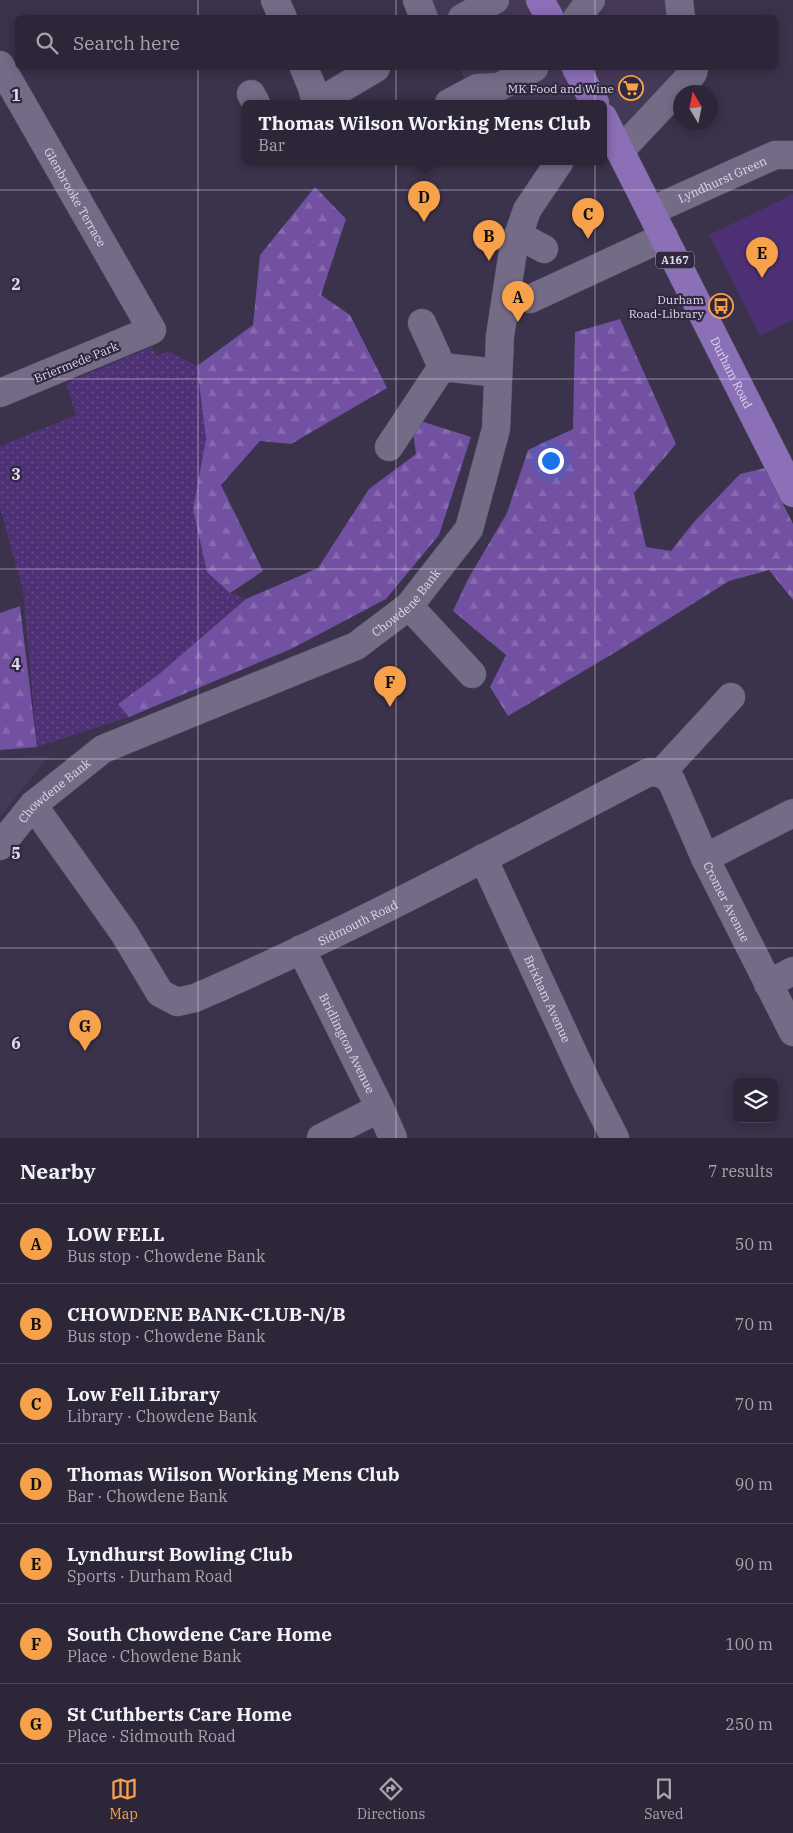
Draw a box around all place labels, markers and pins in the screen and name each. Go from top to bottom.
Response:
supermarket icon: MK Food and Wine [618,75,644,101]
place label: MK Food and Wine [508,81,614,96]
pin: D [408,181,440,222]
pin: C [572,198,604,239]
pin: B [473,220,505,261]
pin: E [746,237,778,278]
pin: A [502,281,534,322]
place label: Durham Road-Library [629,292,705,321]
bus stop icon: Durham Road-Library [708,293,734,319]
pin: F [374,666,406,707]
pin: G [69,1010,101,1051]

